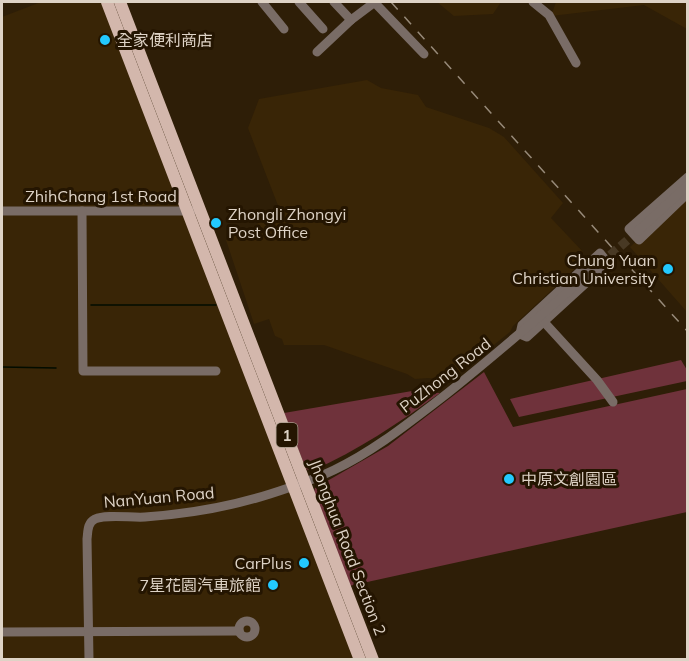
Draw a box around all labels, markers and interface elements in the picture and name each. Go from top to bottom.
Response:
place label: 全家便利商店 [117,30,213,50]
marker: 全家便利商店 [98,33,112,47]
street label: ZhihChang 1st Road [25,186,177,206]
place label: Zhongli Zhongyi Post Office [228,204,346,242]
marker: Zhongli Zhongyi Post Office [209,216,223,230]
place label: Chung Yuan Christian University [512,250,656,288]
marker: Chung Yuan Christian University [661,262,675,276]
street label: PuZhong Road [395,333,495,417]
road number: 1 [276,423,298,447]
street label: Jhonghua Road Section 2 [305,456,391,638]
place label: 中原文創園區 [521,469,617,489]
marker: 中原文創園區 [502,472,516,486]
street label: NanYuan Road [103,482,215,512]
place label: CarPlus [235,553,292,573]
marker: CarPlus [297,556,311,570]
place label: 7星花園汽車旅館 [139,575,261,595]
marker: 7星花園汽車旅館 [266,578,280,592]

